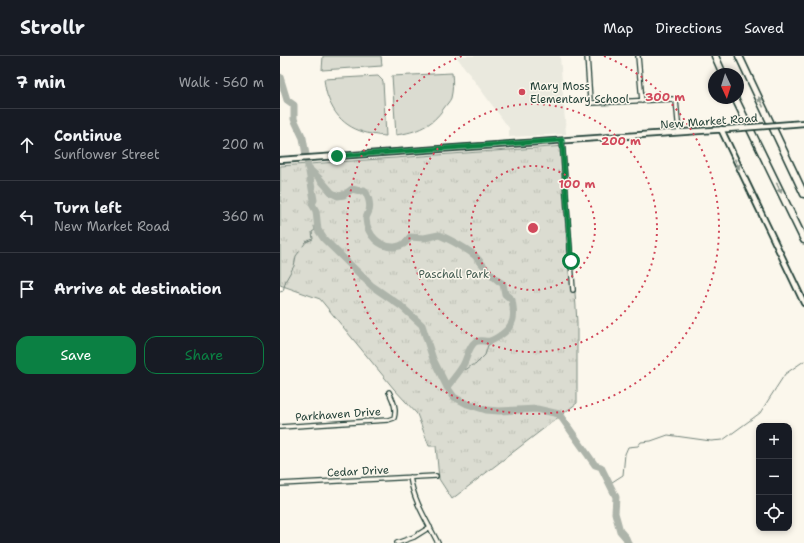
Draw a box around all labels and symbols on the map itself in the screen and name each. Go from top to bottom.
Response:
north arrow [708,68,744,104]
place label: Mary Moss Elementary School [530,79,630,107]
marker: Mary Moss Elementary School [517,87,527,97]
text: 300 m [645,89,685,105]
one-way arrow [758,96,764,108]
street label: New Market Road [660,111,758,132]
text: 200 m [601,133,641,149]
route end [328,147,346,165]
one-way arrow [734,158,740,170]
text: 100 m [559,176,596,192]
one-way arrow [776,182,782,194]
centre of rings [526,221,540,235]
route start [562,252,580,270]
park label: Paschall Park [419,267,489,282]
street label: Parkhaven Drive [295,404,381,425]
street label: Cedar Drive [327,462,390,481]

